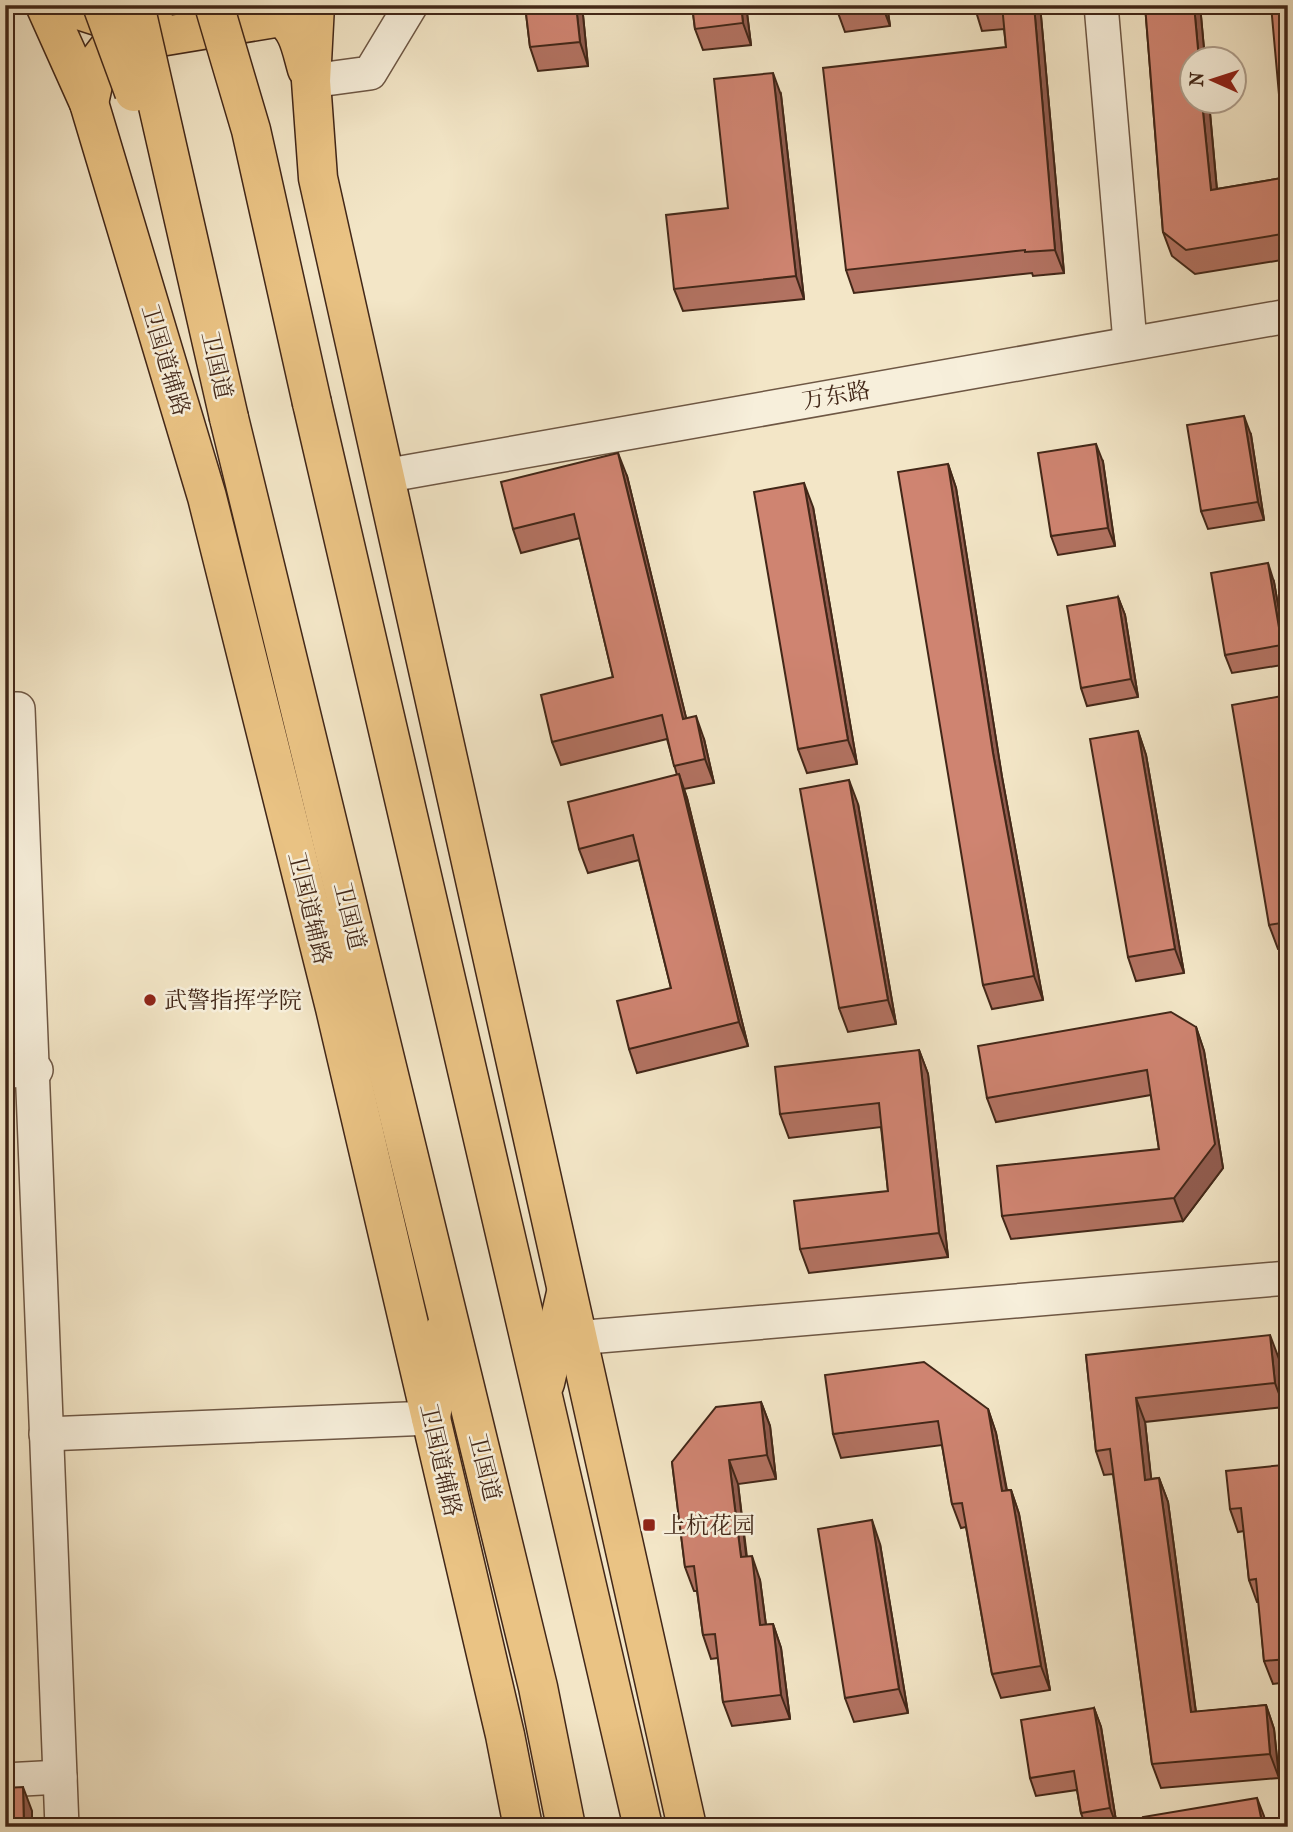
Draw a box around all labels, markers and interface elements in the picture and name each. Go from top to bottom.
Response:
north arrow [1178,46,1248,116]
text: N [1186,71,1208,87]
street label: 卫国道辅路 [136,301,195,419]
street label: 卫国道 [196,328,237,402]
street label: 万东路 [800,376,872,415]
street label: 卫国道辅路 [283,849,337,967]
street label: 卫国道 [328,879,371,953]
place label: 武警指挥学院 [164,987,302,1014]
marker: 武警指挥学院 [142,992,158,1008]
street label: 卫国道辅路 [414,1401,467,1519]
street label: 卫国道 [463,1430,506,1504]
place label: 上杭花园 [663,1512,755,1539]
marker: 上杭花园 [641,1517,657,1533]

